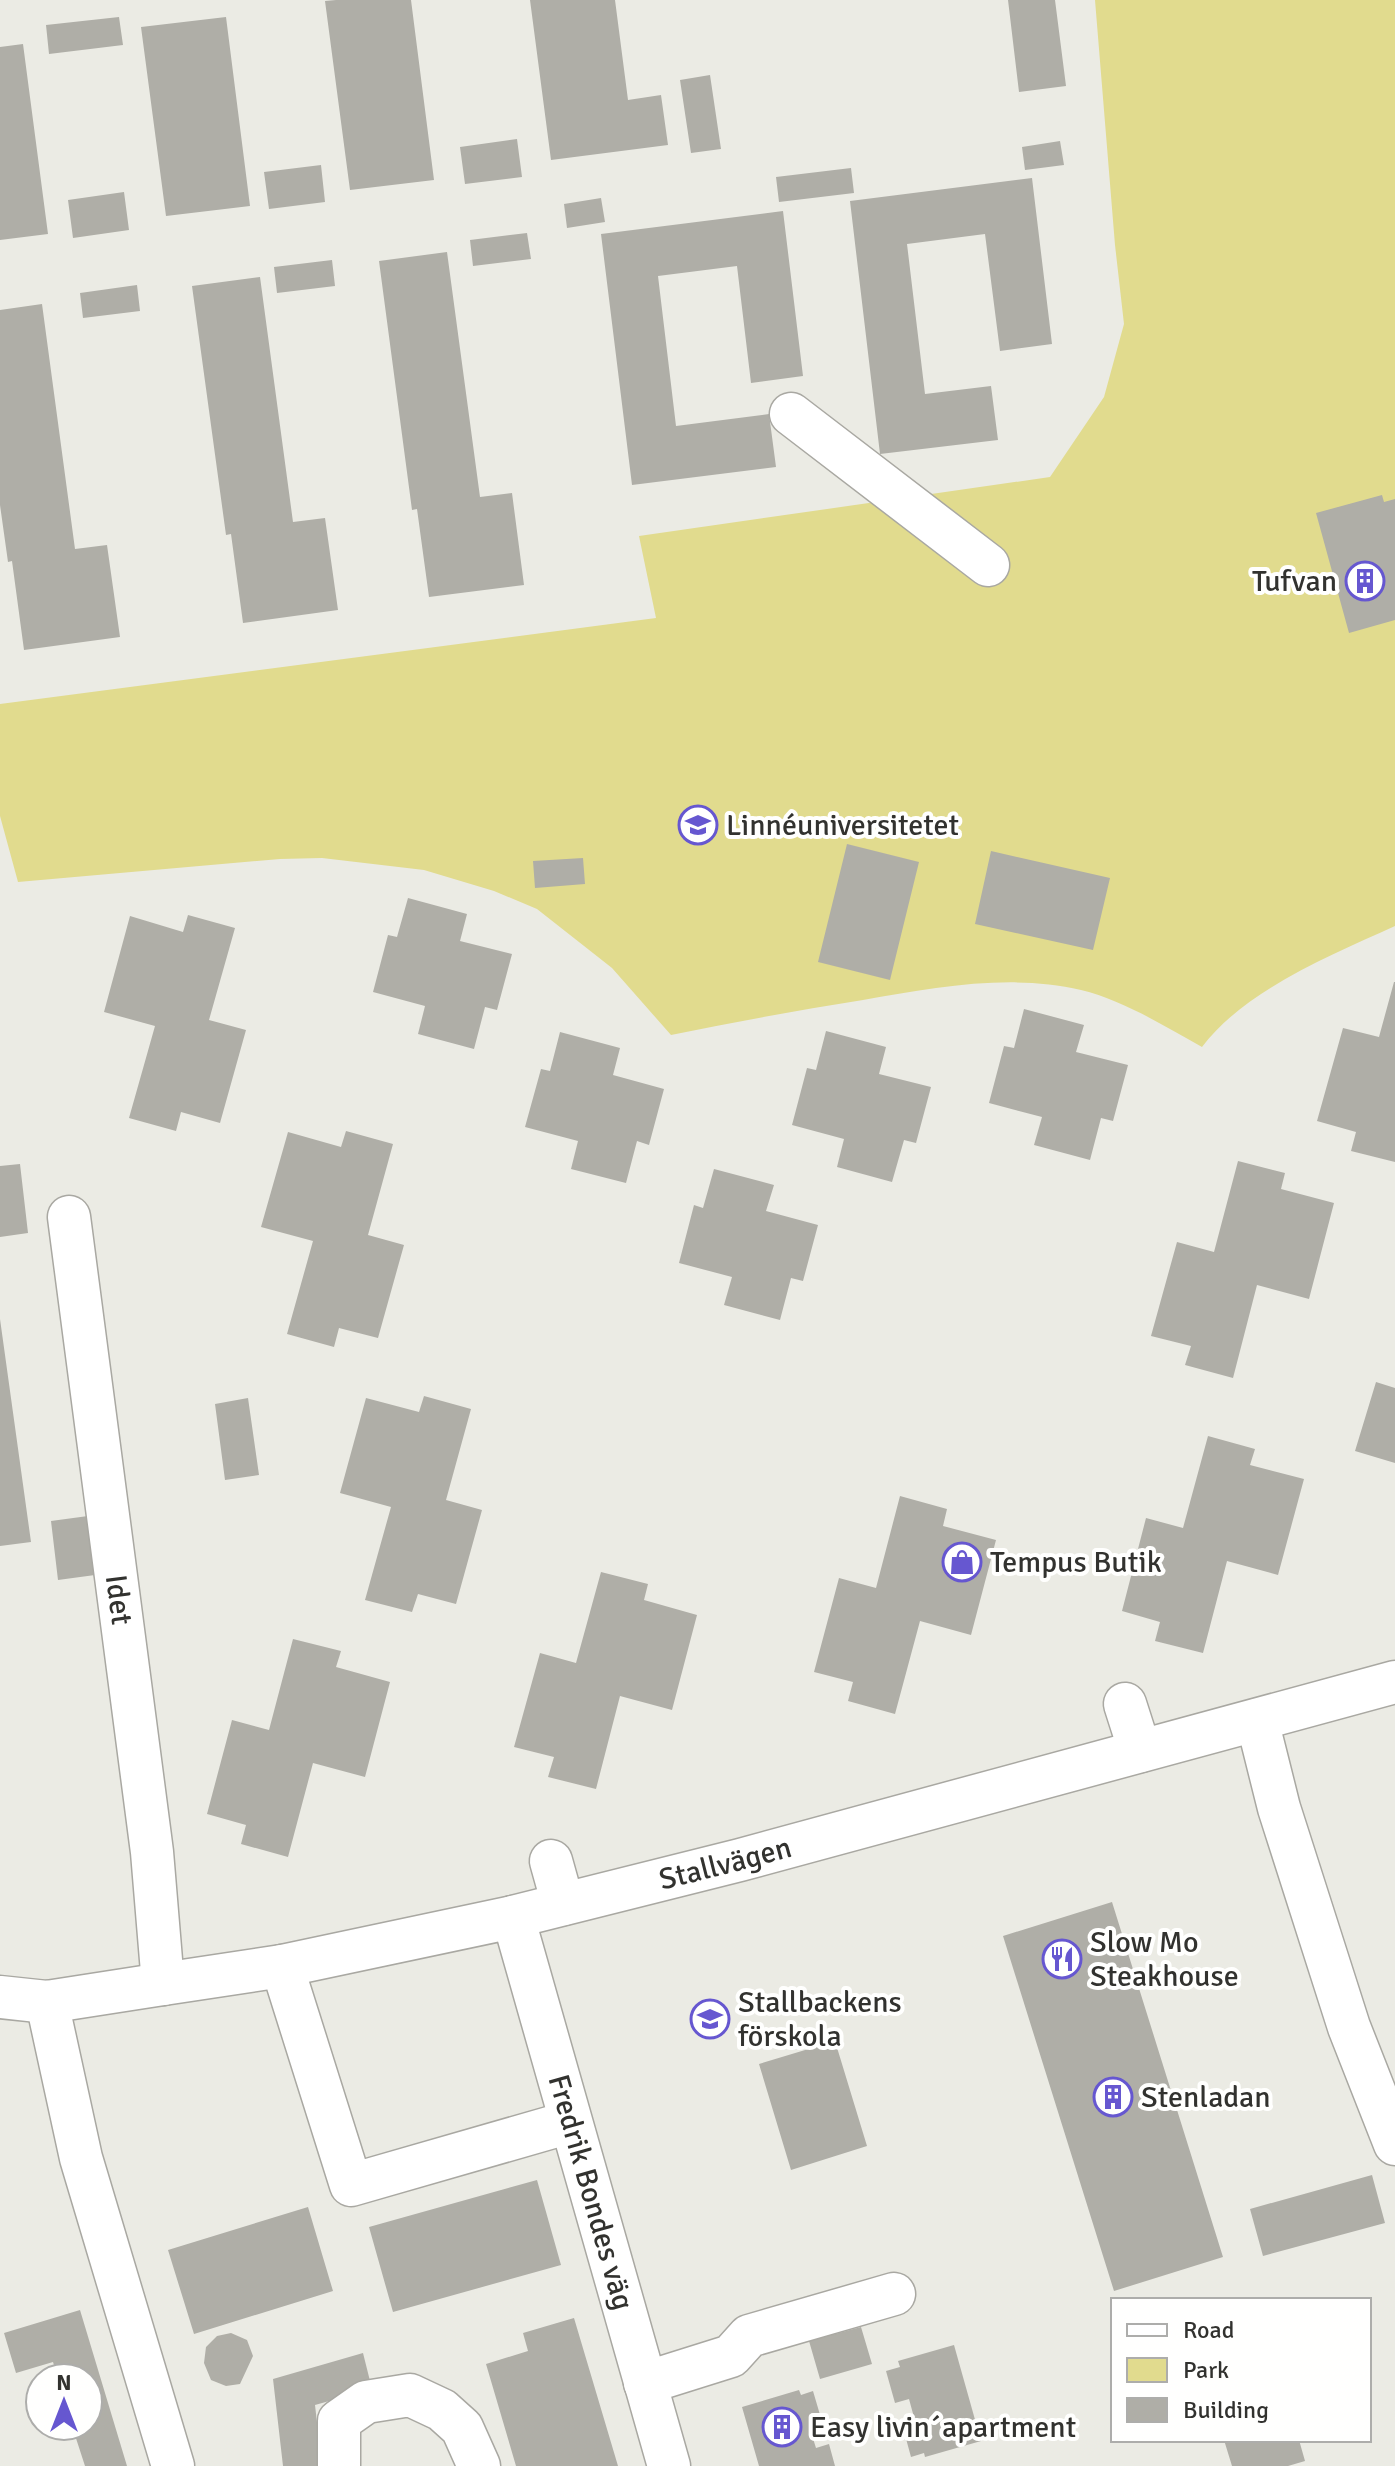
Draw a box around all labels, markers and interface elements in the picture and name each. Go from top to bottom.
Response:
building icon: Tufvan [1344,560,1386,602]
place label: Tufvan [1252,563,1337,600]
school or university icon: Linnéuniversitetet [677,804,719,846]
place label: Linnéuniversitetet [726,807,959,844]
shop icon: Tempus Butik [941,1541,983,1583]
place label: Tempus Butik [990,1544,1162,1581]
street label: Idet [97,1572,140,1627]
street label: Stallvägen [655,1829,796,1899]
place label: Slow Mo Steakhouse [1090,1924,1239,1995]
restaurant icon: Slow Mo Steakhouse [1041,1938,1083,1980]
place label: Stallbackens förskola [738,1984,902,2055]
school or university icon: Stallbackens förskola [689,1998,731,2040]
street label: Fredrik Bondes väg [540,2070,642,2314]
building icon: Stenladan [1092,2076,1134,2118]
place label: Stenladan [1141,2079,1271,2116]
legend [1111,2298,1371,2442]
text: Road [1183,2315,1234,2345]
text: Park [1183,2355,1229,2385]
north arrow [24,2362,104,2442]
text: N [56,2369,72,2396]
text: Building [1183,2395,1269,2425]
building icon: Easy livin´apartment [761,2406,803,2448]
place label: Easy livin´apartment [810,2409,1076,2446]

